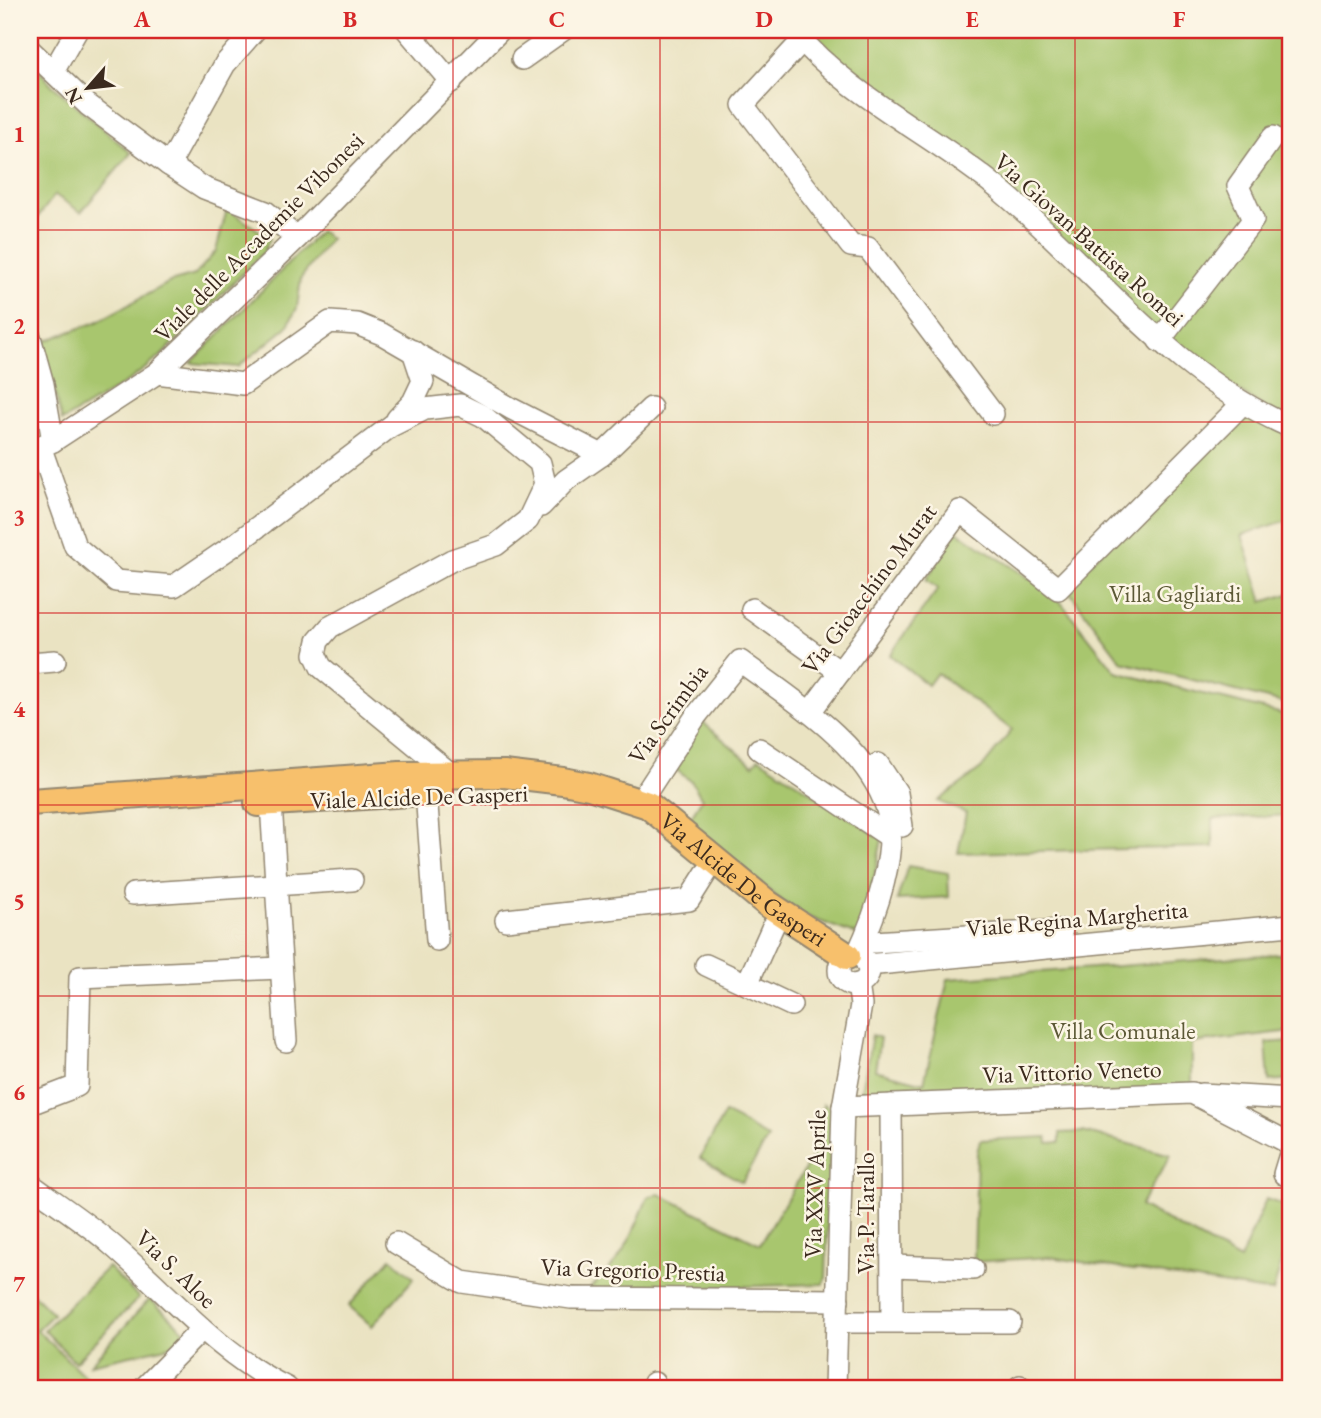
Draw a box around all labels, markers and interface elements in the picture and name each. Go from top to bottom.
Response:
text: A [133,4,151,34]
text: B [343,4,357,34]
text: C [549,4,565,34]
text: D [755,4,773,34]
text: E [965,4,979,34]
text: F [1173,4,1186,34]
north arrow [52,52,122,122]
text: N [58,83,88,108]
text: 1 [13,119,25,149]
street label: Viale delle Accademie Vibonesi [147,125,370,348]
street label: Via Giovan Battista Romei [988,146,1191,333]
text: 2 [13,311,25,341]
street label: Via Gioacchino Murat [794,497,943,680]
text: 3 [13,502,25,532]
park label: Villa Gagliardi [1109,578,1241,609]
street label: Via Scrimbia [621,657,715,770]
text: 4 [13,694,26,724]
street label: Viale Alcide De Gasperi [309,777,529,816]
street label: Via Alcide De Gasperi [654,805,833,954]
text: 5 [13,886,25,916]
street label: Viale Regina Margherita [965,893,1190,944]
park label: Villa Comunale [1050,1015,1196,1046]
street label: Via Vittorio Veneto [982,1053,1162,1090]
text: 6 [13,1077,25,1107]
street label: Via XXV Aprile [796,1109,833,1259]
street label: Via P. Tarallo [850,1152,881,1274]
street label: Via S. Aloe [129,1222,223,1315]
street label: Via Gregorio Prestia [540,1251,726,1288]
text: 7 [13,1269,26,1299]

